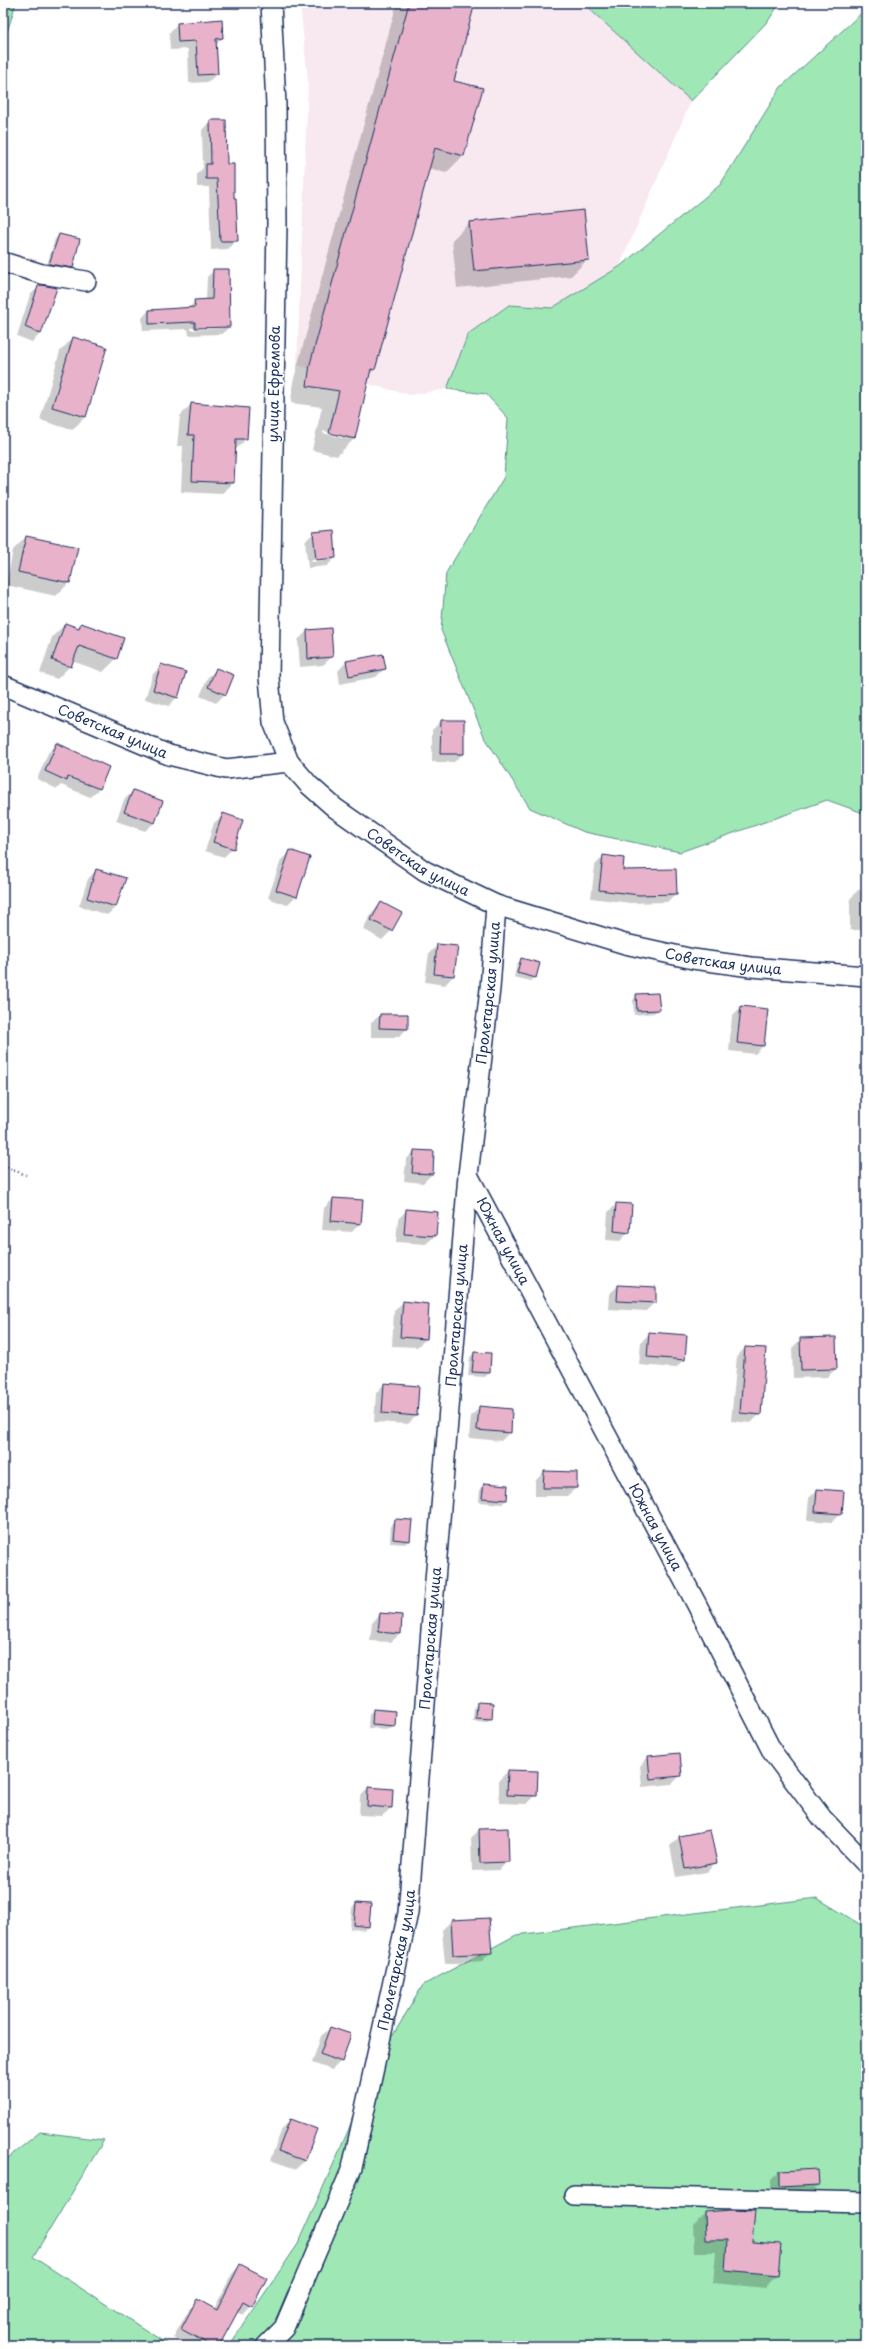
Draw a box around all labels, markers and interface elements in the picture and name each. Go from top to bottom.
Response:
street label: улица Ефремова [262,325,285,442]
street label: Советская улица [55,698,171,763]
street label: Советская улица [362,822,474,901]
street label: Пролетарская улица [470,921,505,1065]
street label: Советская улица [663,942,783,979]
street label: Южная улица [472,1193,536,1289]
street label: Пролетарская улица [440,1243,472,1388]
street label: Южная улица [624,1479,688,1575]
street label: Пролетарская улица [414,1566,446,1710]
street label: Пролетарская улица [372,1889,420,2032]

